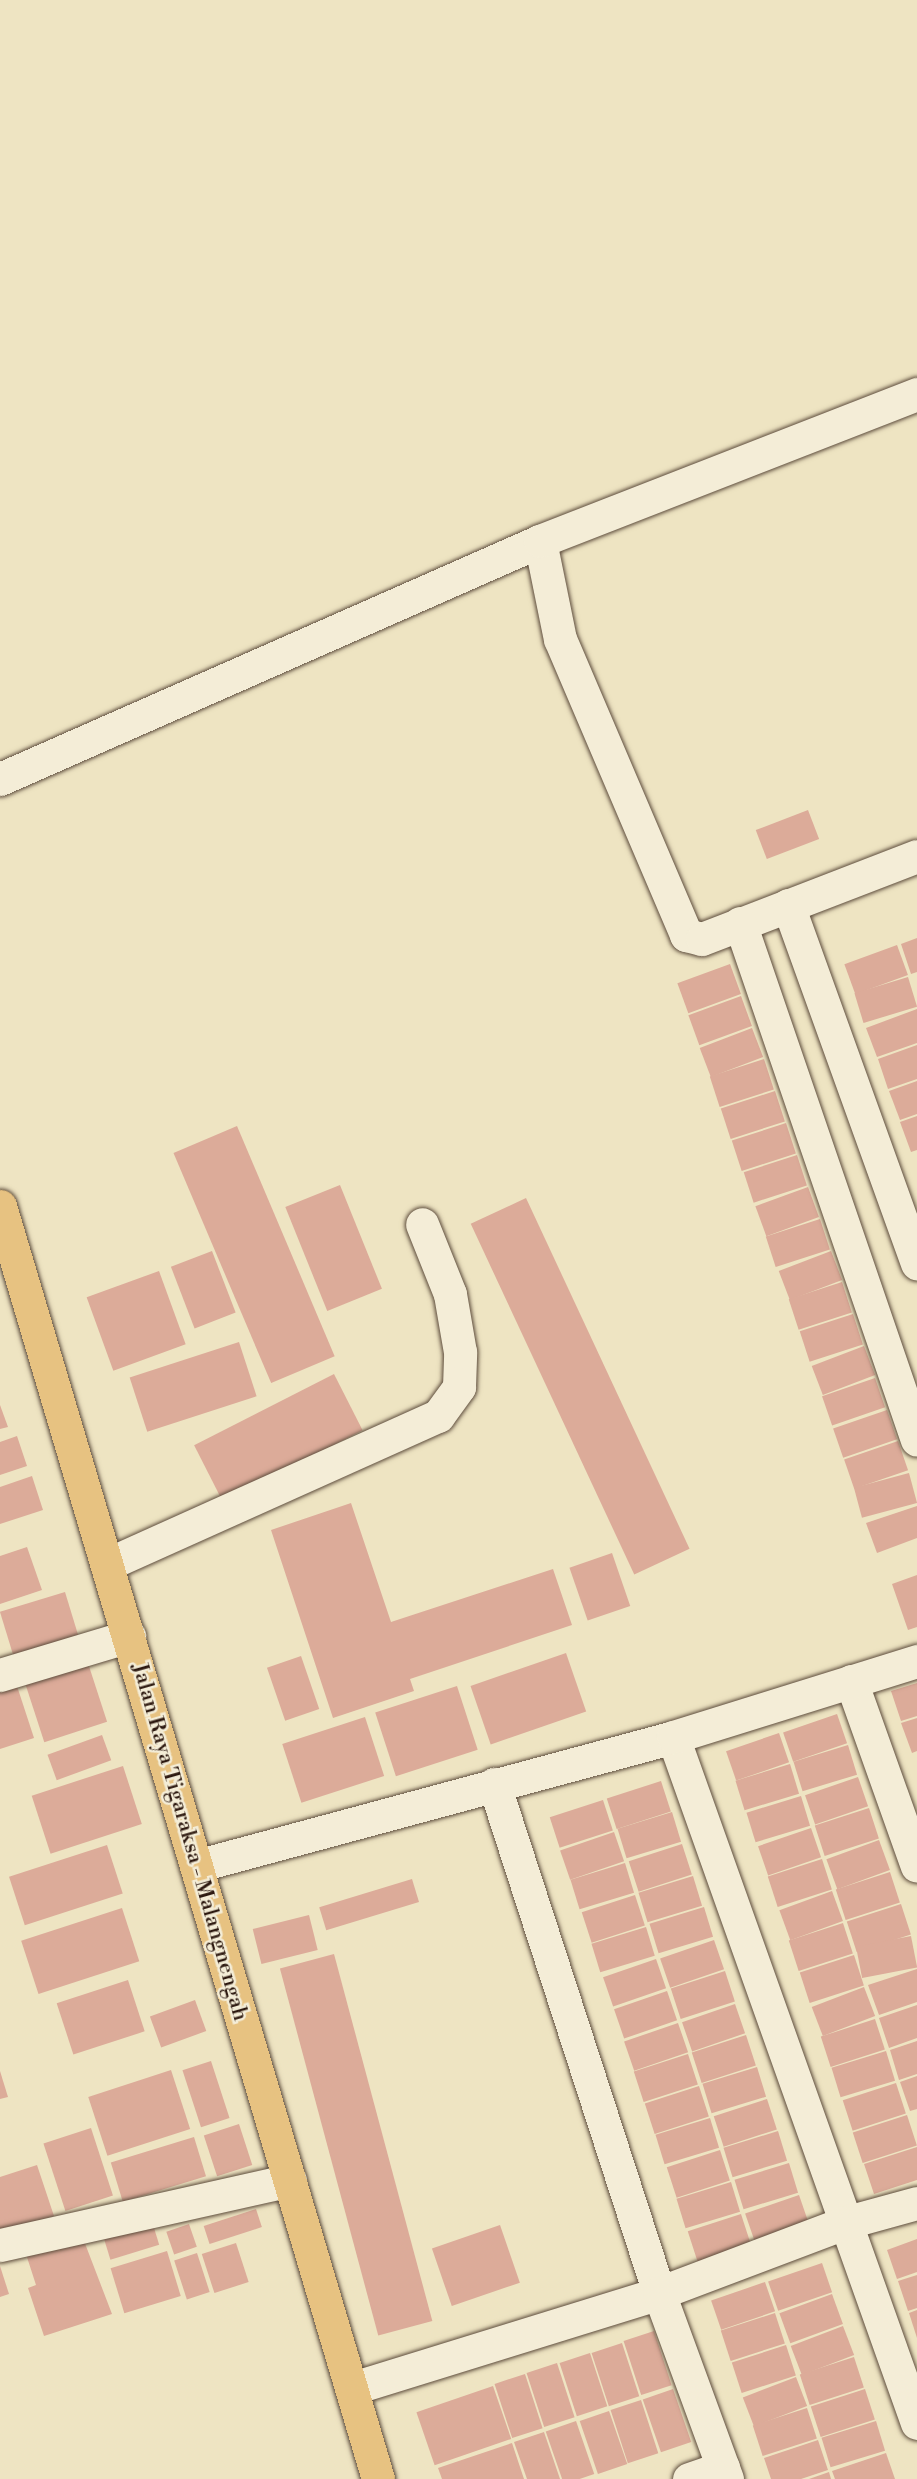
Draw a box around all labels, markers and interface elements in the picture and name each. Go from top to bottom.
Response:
street label: Jalan Raya Tigaraksa - Malangnengah [126,1660,254,2024]

